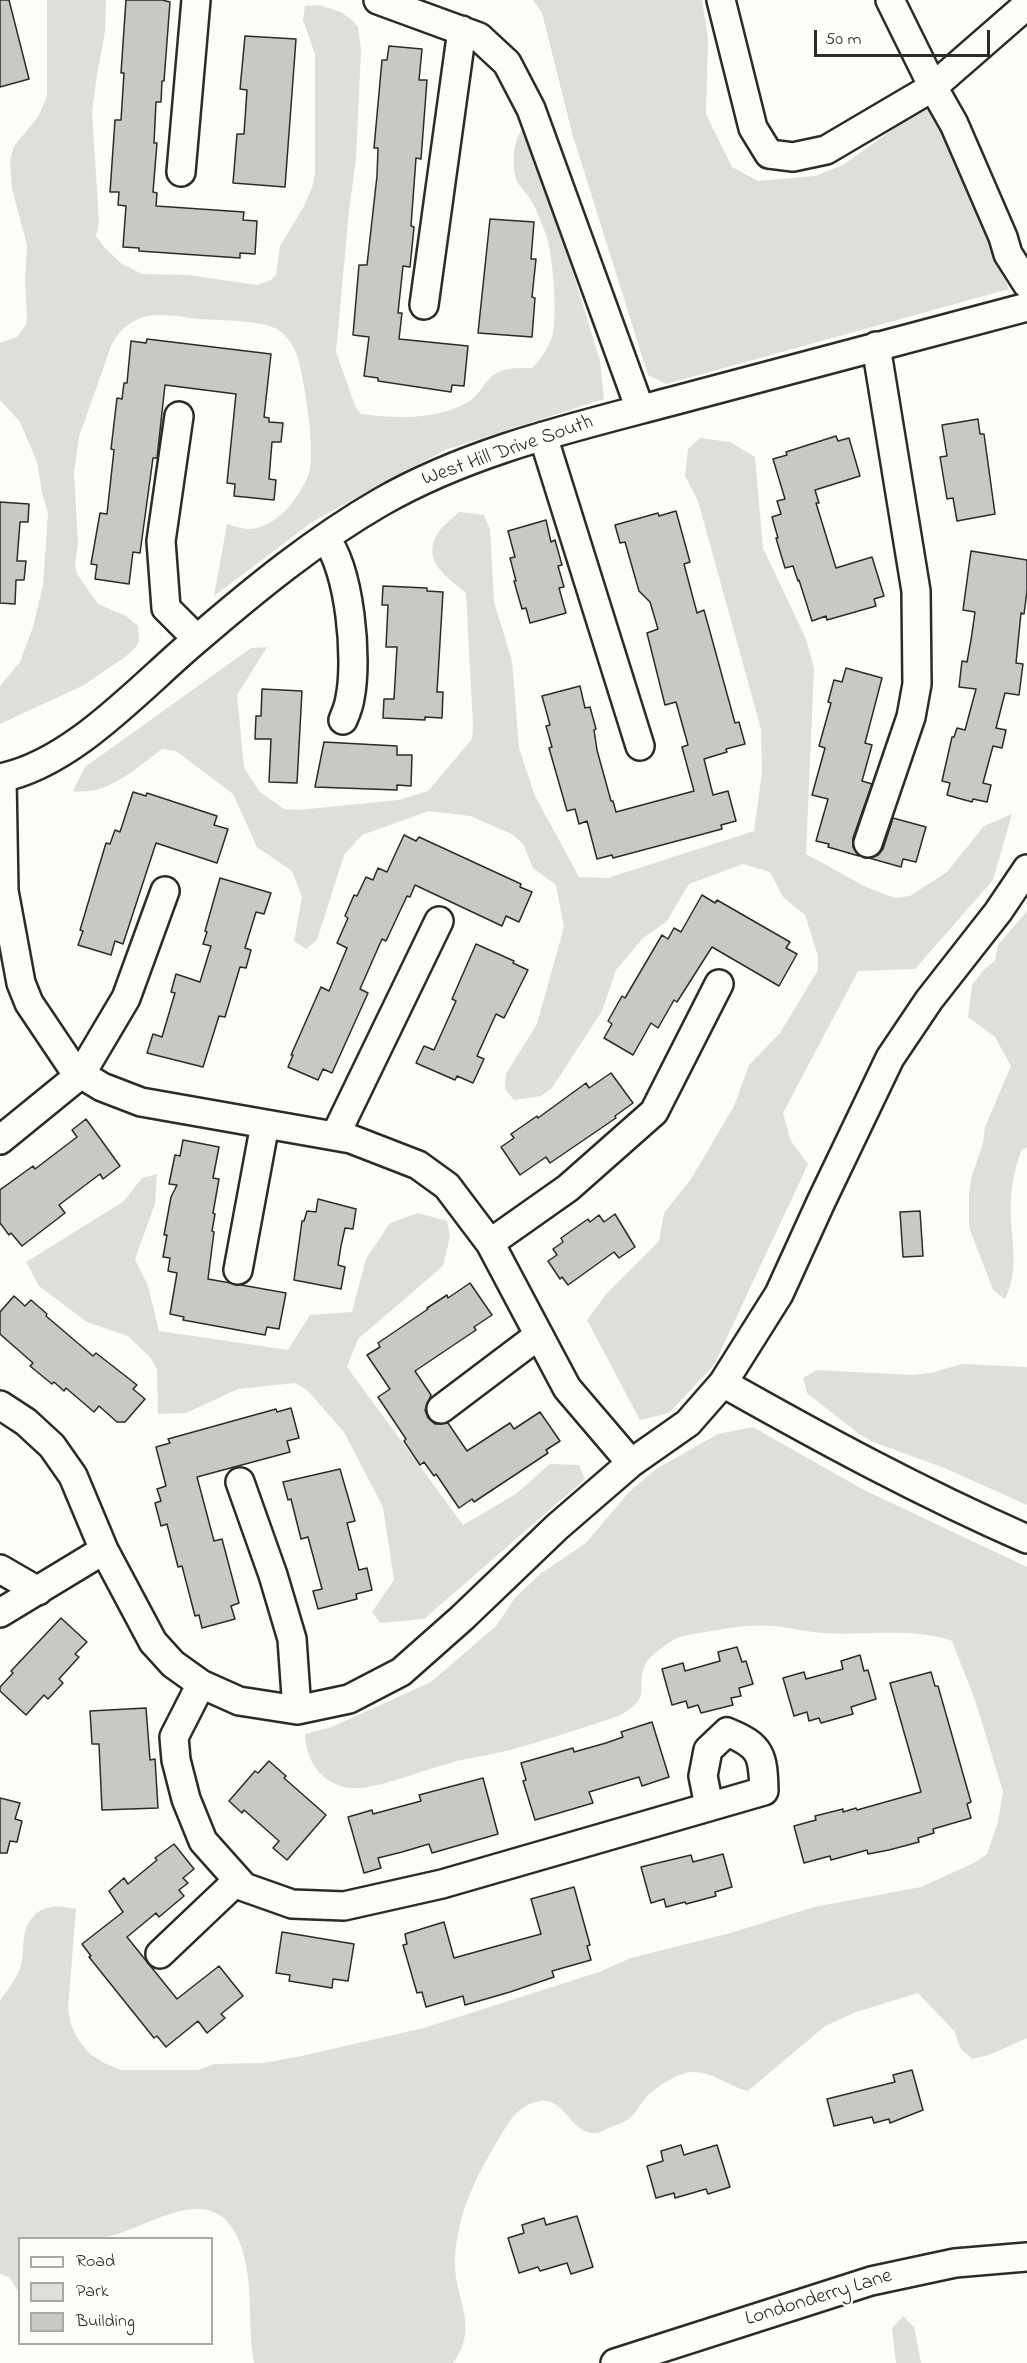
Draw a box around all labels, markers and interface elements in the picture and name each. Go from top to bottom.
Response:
scale bar [817,18,992,56]
text: 50 m [825,27,862,53]
street label: West Hill Drive South [419,411,597,493]
legend [18,2237,213,2345]
text: Road [76,2249,115,2275]
street label: Londonderry Lane [743,2265,895,2333]
text: Park [76,2279,109,2305]
text: Building [76,2309,135,2335]

